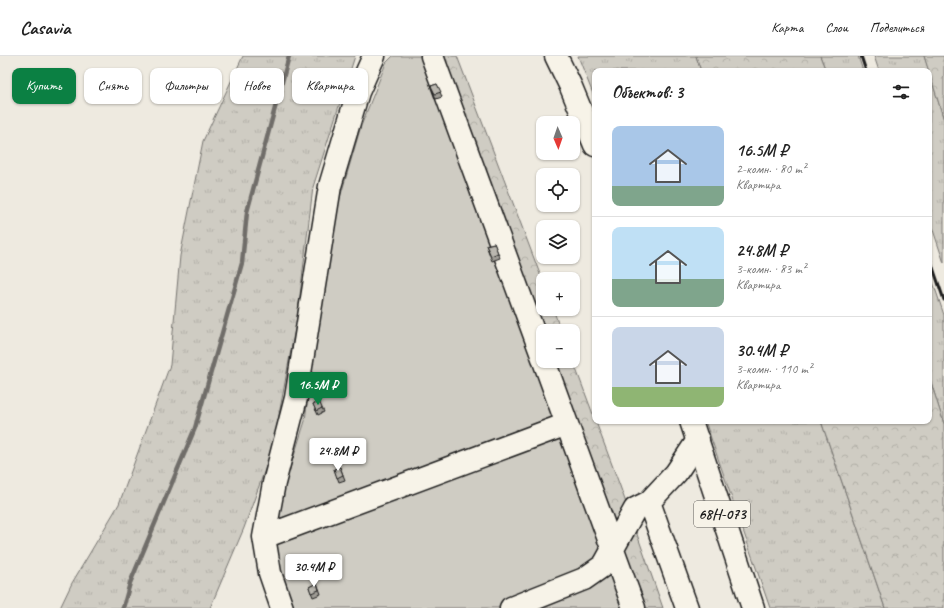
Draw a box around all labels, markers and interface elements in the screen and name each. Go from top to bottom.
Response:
text: Casavia [20,16,70,40]
text: Карта [771,19,803,36]
text: Слои [825,19,848,36]
text: Поделиться [870,19,924,36]
chip: Купить [12,68,76,104]
chip: Снять [84,68,142,104]
chip: Фильтры [150,68,222,104]
chip: Новое [230,68,284,104]
chip: Квартира [292,68,368,104]
icon: filters [890,81,912,103]
text: Объектов: 3 [612,82,683,103]
north arrow [536,116,580,160]
map controls [536,116,580,368]
text: 16.5M ₽ [736,140,788,161]
icon: home [644,142,692,190]
text: 2-комн. · 80 m² [736,161,806,177]
button: locate [536,168,580,212]
text: Квартира [736,177,780,193]
button: layers [536,220,580,264]
text: 24.8M ₽ [736,240,788,261]
icon: home [644,243,692,291]
text: 3-комн. · 83 m² [736,261,806,277]
button: + [536,272,580,316]
text: Квартира [736,277,780,293]
button: − [536,324,580,368]
text: 30.4M ₽ [736,340,788,361]
icon: home [644,343,692,391]
text: 3-комн. · 110 m² [736,361,812,377]
pin: 16.5M ₽ [281,372,355,406]
text: 16.5M ₽ [298,377,338,393]
text: Квартира [736,377,780,393]
pin: 24.8M ₽ [301,438,375,472]
text: 24.8M ₽ [318,443,358,459]
road number: 68Н-073 [694,501,750,527]
pin: 30.4M ₽ [277,554,351,588]
text: 30.4M ₽ [294,559,334,575]

